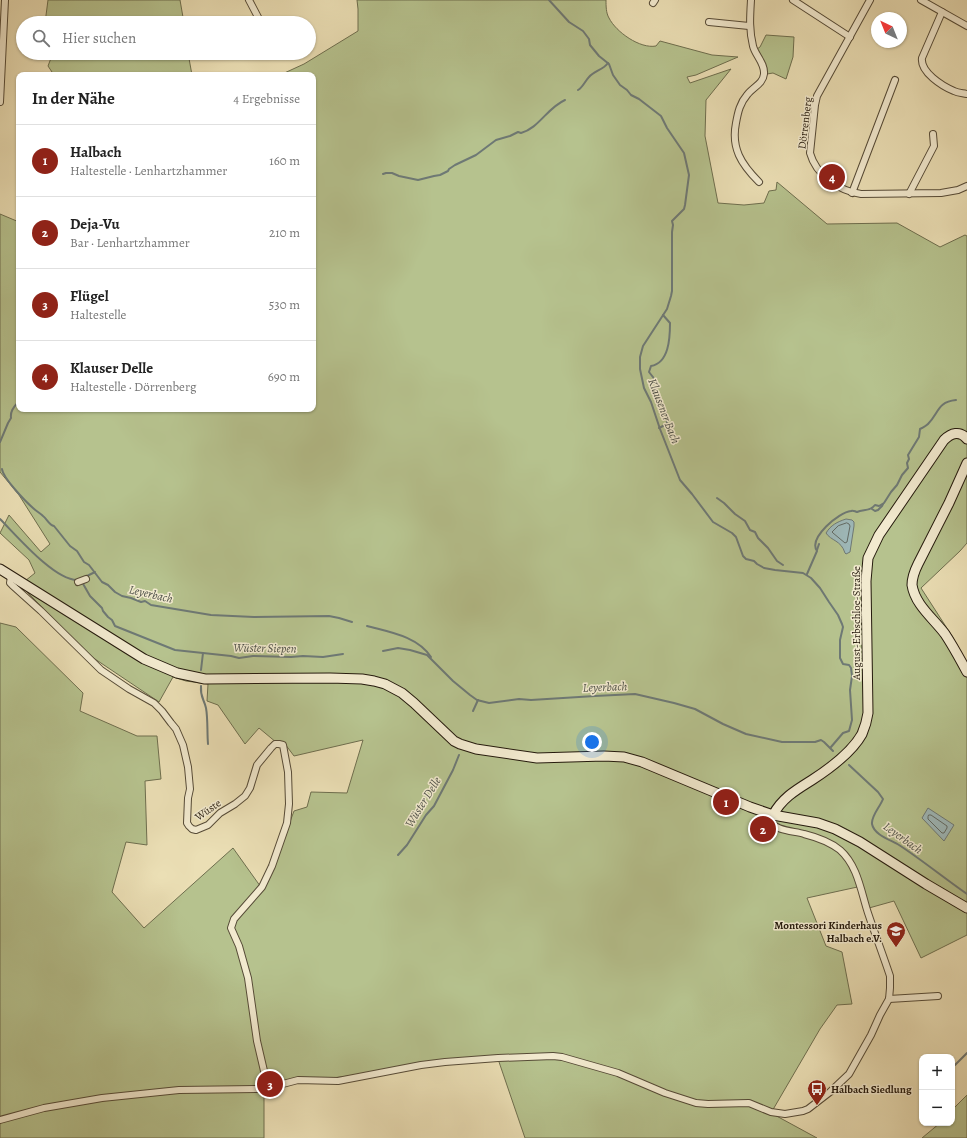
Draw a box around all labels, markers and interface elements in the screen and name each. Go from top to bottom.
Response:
north arrow [871,12,907,48]
search box [16,16,316,60]
icon: search [30,27,52,49]
text: Hier suchen [62,28,136,48]
text: In der Nähe [32,87,115,110]
text: 4 Ergebnisse [233,90,300,107]
street label: Dörrenberg [794,95,816,150]
text: Halbach [70,142,122,162]
text: 1 [43,152,47,169]
text: 160 m [269,152,300,169]
text: Haltestelle · Lenhartzhammer [70,162,227,179]
pin: 4 [819,162,845,192]
text: Deja-Vu [70,214,120,234]
text: 2 [42,224,48,241]
text: 210 m [269,224,300,241]
text: Bar · Lenhartzhammer [70,234,190,251]
text: Flügel [70,286,109,306]
text: 3 [42,296,48,313]
text: 530 m [269,296,300,313]
text: Haltestelle [70,306,126,323]
text: Klauser Delle [70,358,153,378]
text: 4 [42,368,48,385]
text: 690 m [268,368,300,385]
water label: Klausener Bach [644,376,684,446]
text: Haltestelle · Dörrenberg [70,378,196,395]
street label: August-Erbschloe-Straße [849,566,864,681]
water label: Leyerbach [127,581,175,607]
water label: Wüster Siepen [233,639,297,657]
water label: Leyerbach [582,678,628,696]
your location [582,732,602,752]
water label: Wüster Delle [401,773,445,830]
pin: 1 [713,787,739,817]
street label: Wüste [191,796,224,825]
pin: 2 [750,814,776,844]
water label: Leyerbach [880,818,926,858]
place label: Montessori Kinderhaus Halbach e.V. [774,918,883,946]
school or university icon: Montessori Kinderhaus Halbach e.V. [885,920,907,948]
map controls [919,1054,955,1126]
button: + [919,1054,955,1090]
pin: 3 [257,1069,283,1099]
bus stop icon: Halbach Siedlung [806,1078,828,1106]
place label: Halbach Siedlung [831,1082,912,1097]
button: − [919,1090,955,1126]

